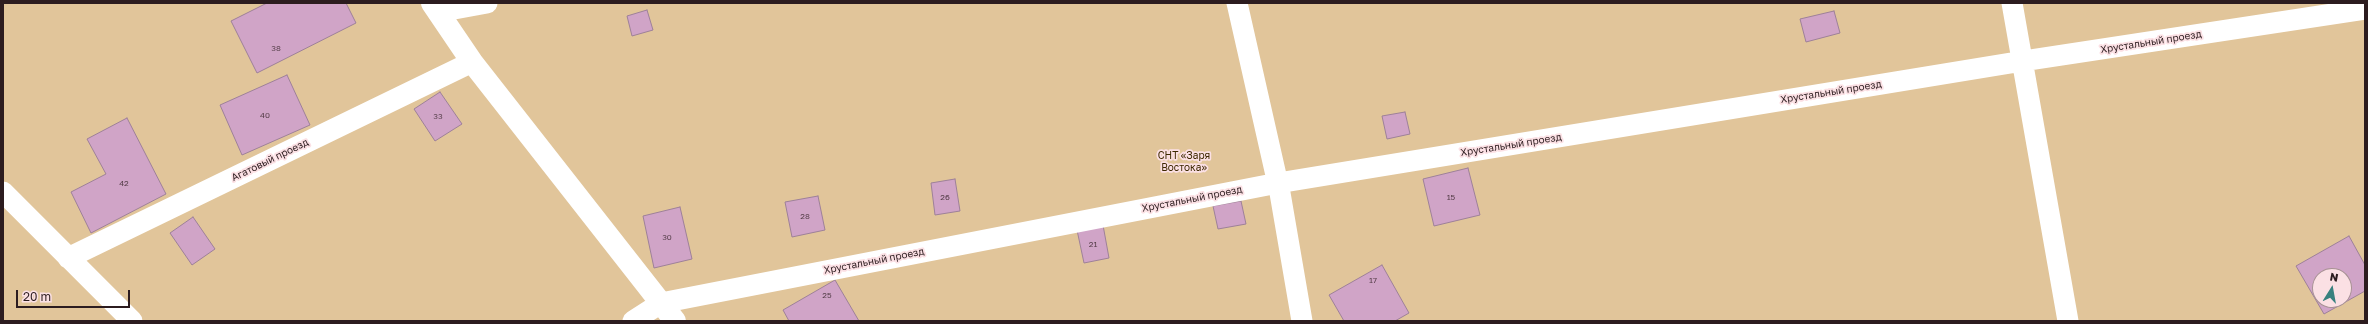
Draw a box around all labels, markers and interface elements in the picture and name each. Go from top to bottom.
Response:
street label: Хрустальный проезд [2100,28,2202,56]
house number: 38 [271,43,281,53]
street label: Хрустальный проезд [1780,78,1882,106]
house number: 40 [260,110,270,120]
house number: 33 [433,111,443,121]
street label: Хрустальный проезд [1460,131,1562,159]
street label: Агатовый проезд [230,136,310,184]
park label: СНТ «Заря Востока» [1158,150,1210,174]
house number: 42 [119,178,129,188]
street label: Хрустальный проезд [1141,183,1243,215]
house number: 26 [940,192,950,202]
house number: 15 [1447,192,1455,202]
house number: 28 [800,211,810,221]
house number: 30 [662,232,672,242]
house number: 21 [1089,239,1097,249]
street label: Хрустальный проезд [823,245,925,277]
north arrow [2312,268,2352,308]
text: N [2329,270,2340,284]
house number: 17 [1369,275,1377,285]
scale bar [18,282,132,308]
text: 20 m [23,289,51,304]
house number: 25 [822,290,832,300]

